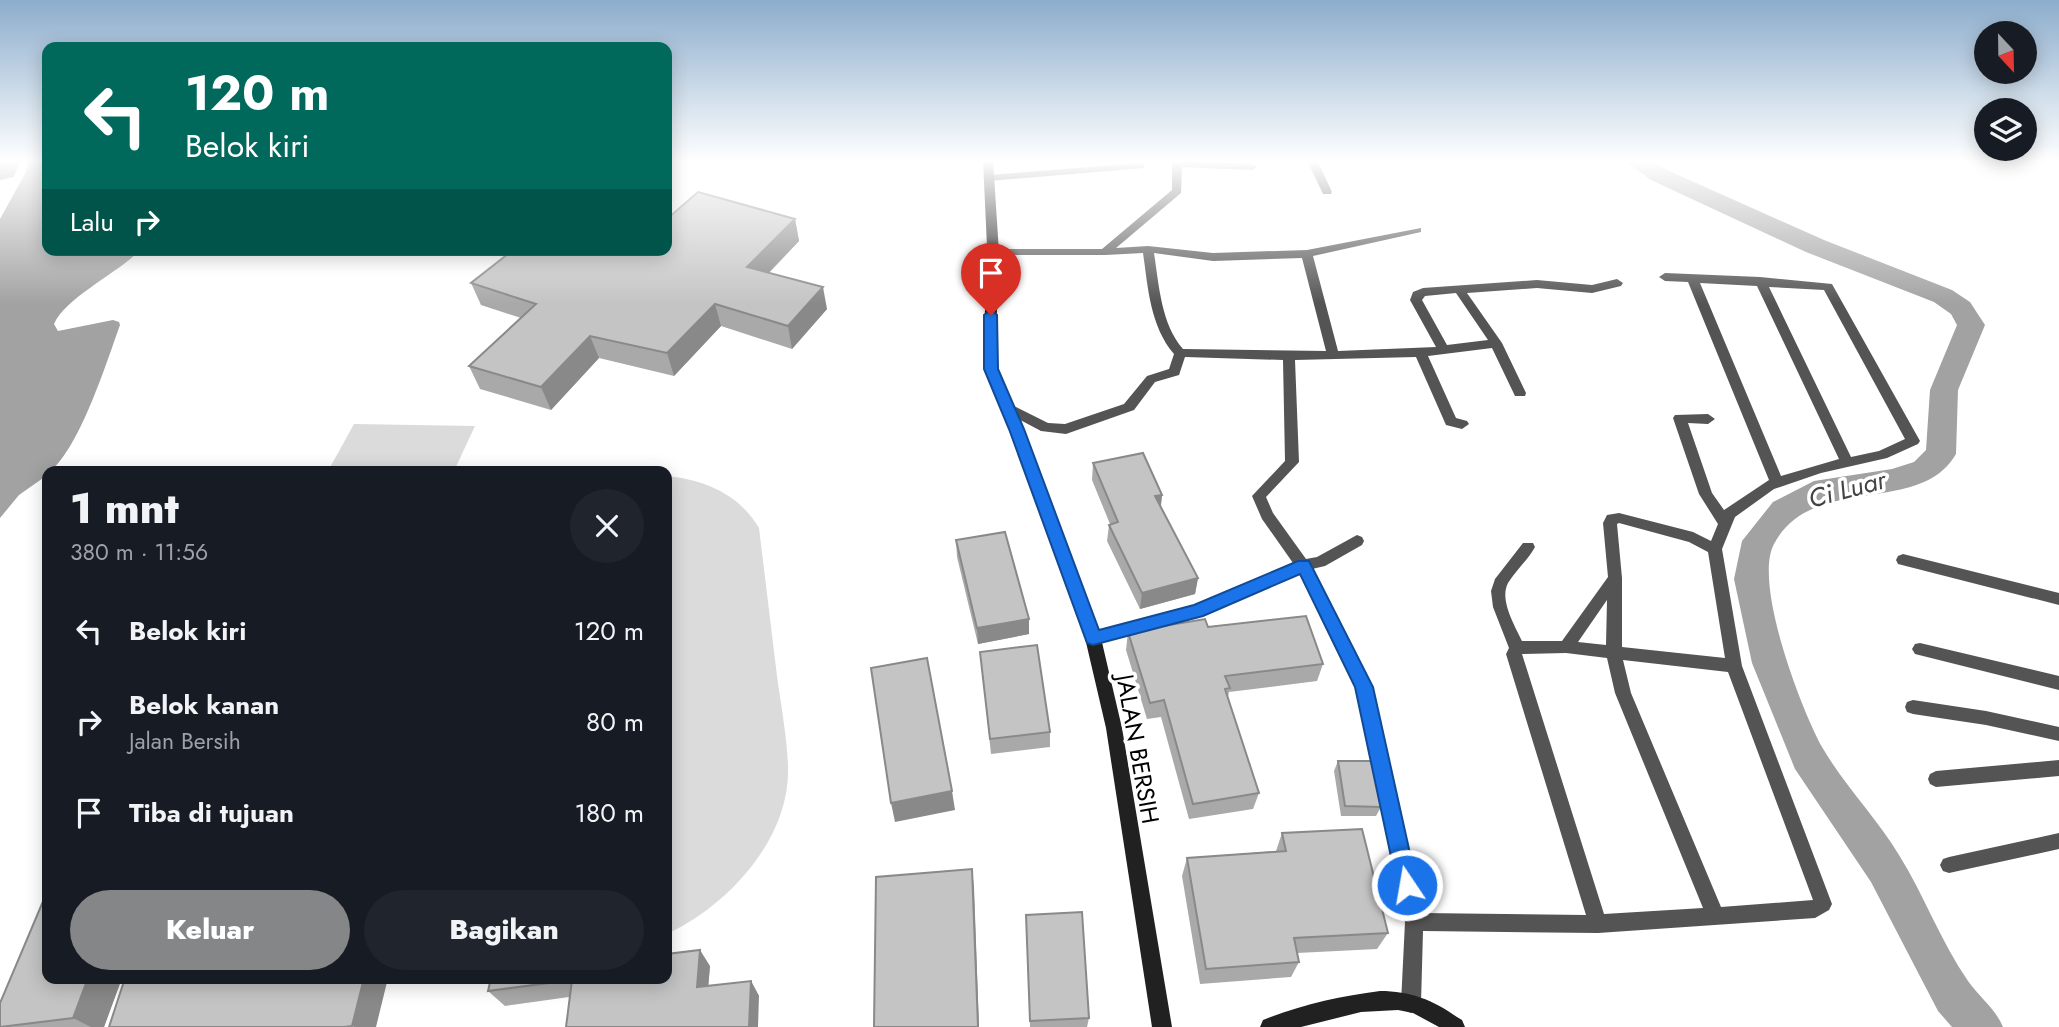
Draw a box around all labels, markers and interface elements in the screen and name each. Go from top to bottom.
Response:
north arrow [1974,21,2037,84]
map controls [1974,21,2037,161]
text: 120 m [185,58,329,128]
icon: left [70,70,161,161]
button: layers [1974,98,2037,161]
text: Belok kiri [185,123,310,169]
text: Lalu [70,203,114,241]
icon: right [128,203,166,241]
pin [961,243,1021,315]
icon: arrive [972,254,1010,292]
water label: Ci Luar [1804,460,1891,518]
text: 1 mnt [70,478,179,539]
button: close [570,489,644,563]
text: 380 m · 11:56 [70,535,208,569]
icon: left [70,612,108,650]
text: Belok kiri [129,612,246,650]
text: 120 m [574,612,644,650]
street label: JALAN BERSIH [1107,669,1168,826]
text: Belok kanan [129,686,279,724]
icon: right [70,703,108,741]
text: 80 m [586,703,644,741]
text: Jalan Bersih [129,724,241,758]
icon: arrive [70,794,108,832]
text: Tiba di tujuan [129,794,294,832]
text: 180 m [574,794,644,832]
position arrow [1370,848,1444,922]
button: Keluar [70,890,350,970]
button: Bagikan [364,890,644,970]

